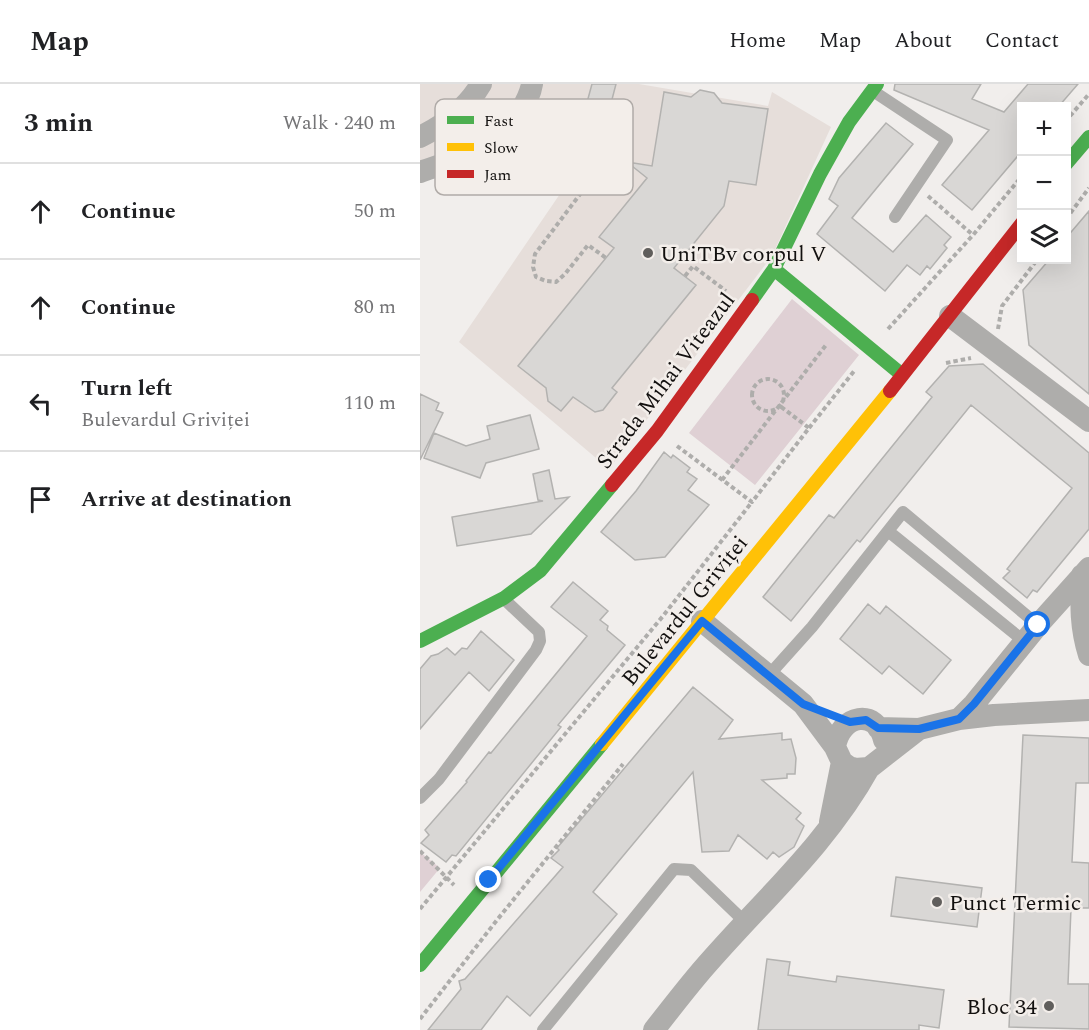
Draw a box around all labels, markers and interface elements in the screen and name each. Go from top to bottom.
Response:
text: Map [30,20,89,63]
text: Home [729,25,786,57]
text: Map [819,25,861,57]
text: About [894,25,952,57]
text: Contact [985,25,1059,57]
legend [435,99,633,195]
map controls [1017,102,1071,264]
button: + [1017,102,1071,156]
text: 3 min [24,103,93,143]
text: Walk · 240 m [283,108,396,138]
text: Fast [484,109,514,133]
text: Slow [484,136,519,160]
button: − [1017,156,1071,210]
text: Jam [484,163,512,187]
icon: ahead [24,195,57,228]
text: Continue [81,195,176,228]
text: 50 m [354,196,396,226]
button: layers [1017,210,1071,264]
place label: UniTBv corpul V [660,238,827,271]
marker: UniTBv corpul V [641,246,655,260]
street label: Strada Mihai Viteazul [589,286,744,476]
icon: ahead [24,291,57,324]
text: Continue [81,291,176,324]
text: 80 m [354,292,396,322]
text: Turn left [81,372,173,405]
icon: left [24,387,57,420]
text: 110 m [344,388,396,418]
text: Bulevardul Griviței [81,405,250,435]
icon: arrive [24,483,57,516]
text: Arrive at destination [81,483,292,516]
street label: Bulevardul Griviței [614,528,756,694]
route start [1024,611,1050,637]
route end [475,866,501,892]
place label: Punct Termic [949,887,1081,920]
marker: Punct Termic [930,895,944,909]
place label: Bloc 34 [966,991,1037,1024]
marker: Bloc 34 [1042,999,1056,1013]

